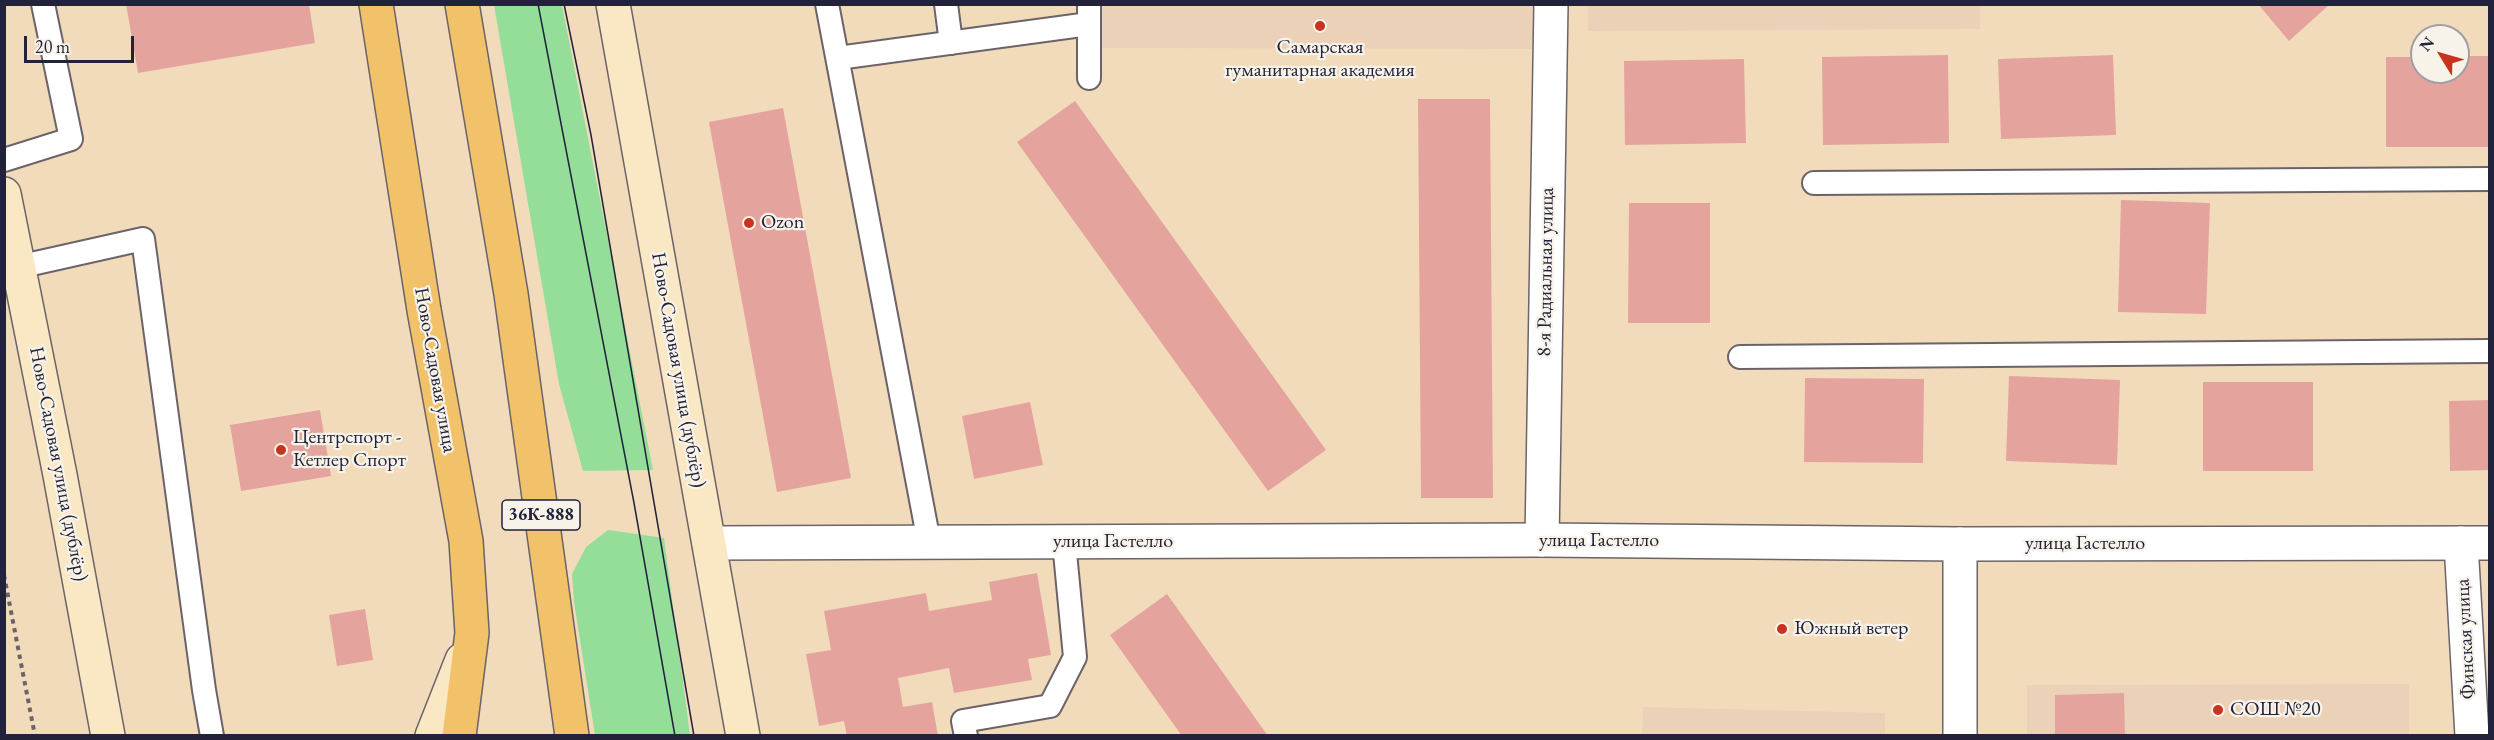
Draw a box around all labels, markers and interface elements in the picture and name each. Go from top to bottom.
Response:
marker: Самарская гуманитарная академия [1313,19,1327,33]
scale bar [27,24,136,62]
north arrow [2410,24,2470,84]
text: N [2415,33,2439,56]
text: 20 m [35,35,70,58]
place label: Самарская гуманитарная академия [1225,36,1415,83]
street label: 8-я Радиальная улица [1533,187,1559,357]
place label: Ozon [761,211,804,235]
marker: Ozon [742,216,756,230]
street label: Ново-Садовая улица (дублёр) [645,250,711,490]
street label: Ново-Садовая улица [409,286,461,454]
street label: Ново-Садовая улица (дублёр) [23,345,93,583]
place label: Центрспорт - Кетлер Спорт [293,426,406,473]
marker: Центрспорт - Кетлер Спорт [274,443,288,457]
road number: 36К-888 [502,500,580,530]
street label: улица Гастелло [1539,529,1659,553]
street label: улица Гастелло [1053,530,1173,554]
street label: улица Гастелло [2025,532,2145,556]
street label: Финская улица [2451,578,2481,700]
place label: Южный ветер [1794,617,1908,641]
marker: Южный ветер [1775,622,1789,636]
place label: СОШ №20 [2230,698,2321,722]
marker: СОШ №20 [2211,703,2225,717]

